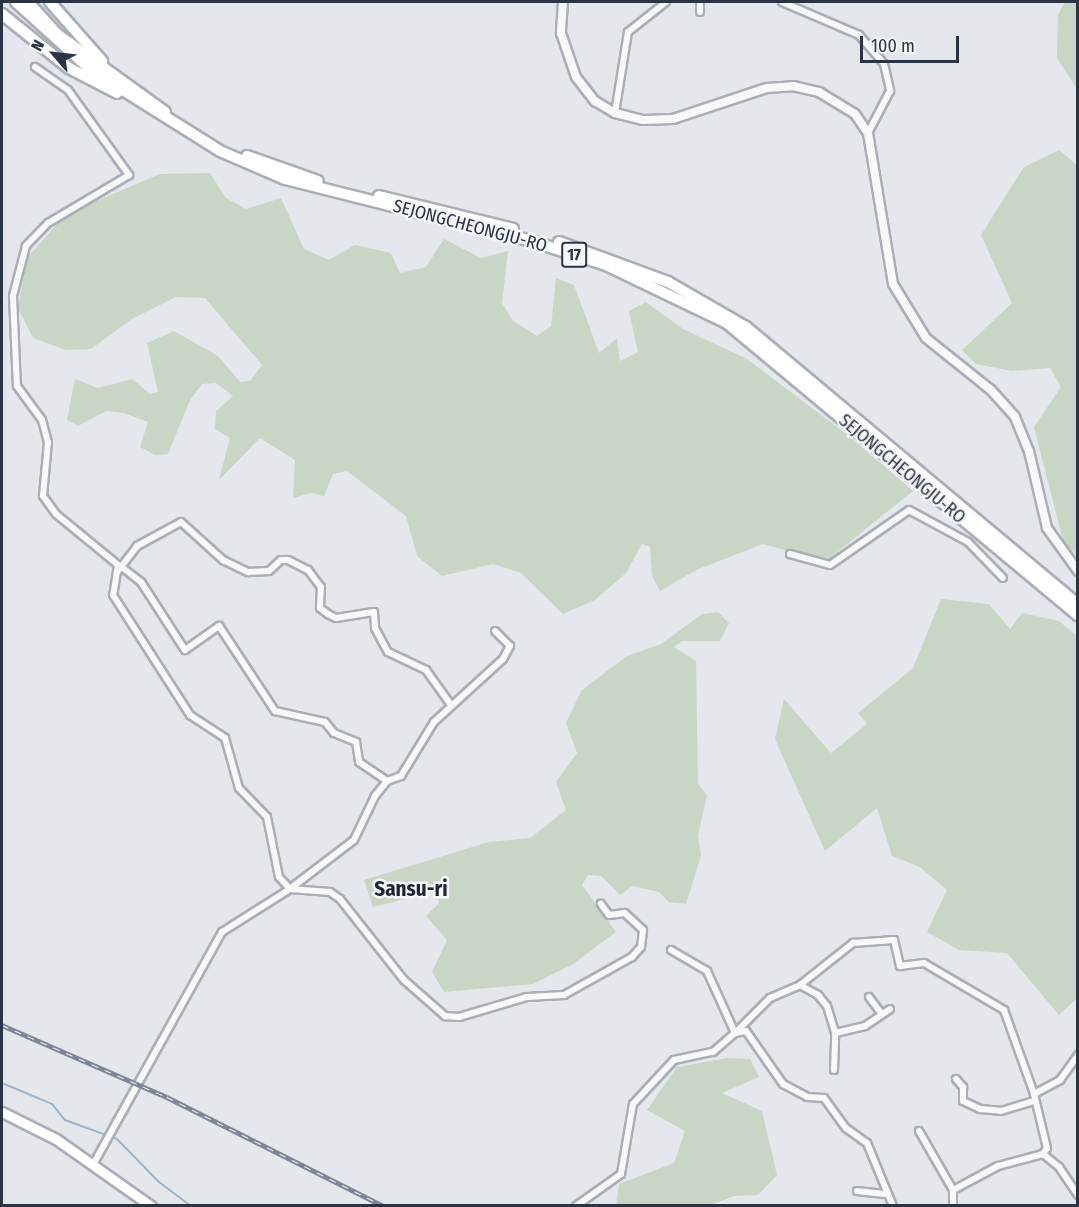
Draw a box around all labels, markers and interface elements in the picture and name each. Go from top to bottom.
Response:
north arrow [24,24,84,84]
scale bar [863,24,962,62]
text: 100 m [871,35,915,57]
text: N [27,37,48,54]
street label: SEJONGCHEONGJU-RO [391,195,549,257]
road number: 17 [560,242,588,268]
street label: SEJONGCHEONGJU-RO [834,410,970,528]
district label: Sansu-ri [374,876,448,902]

